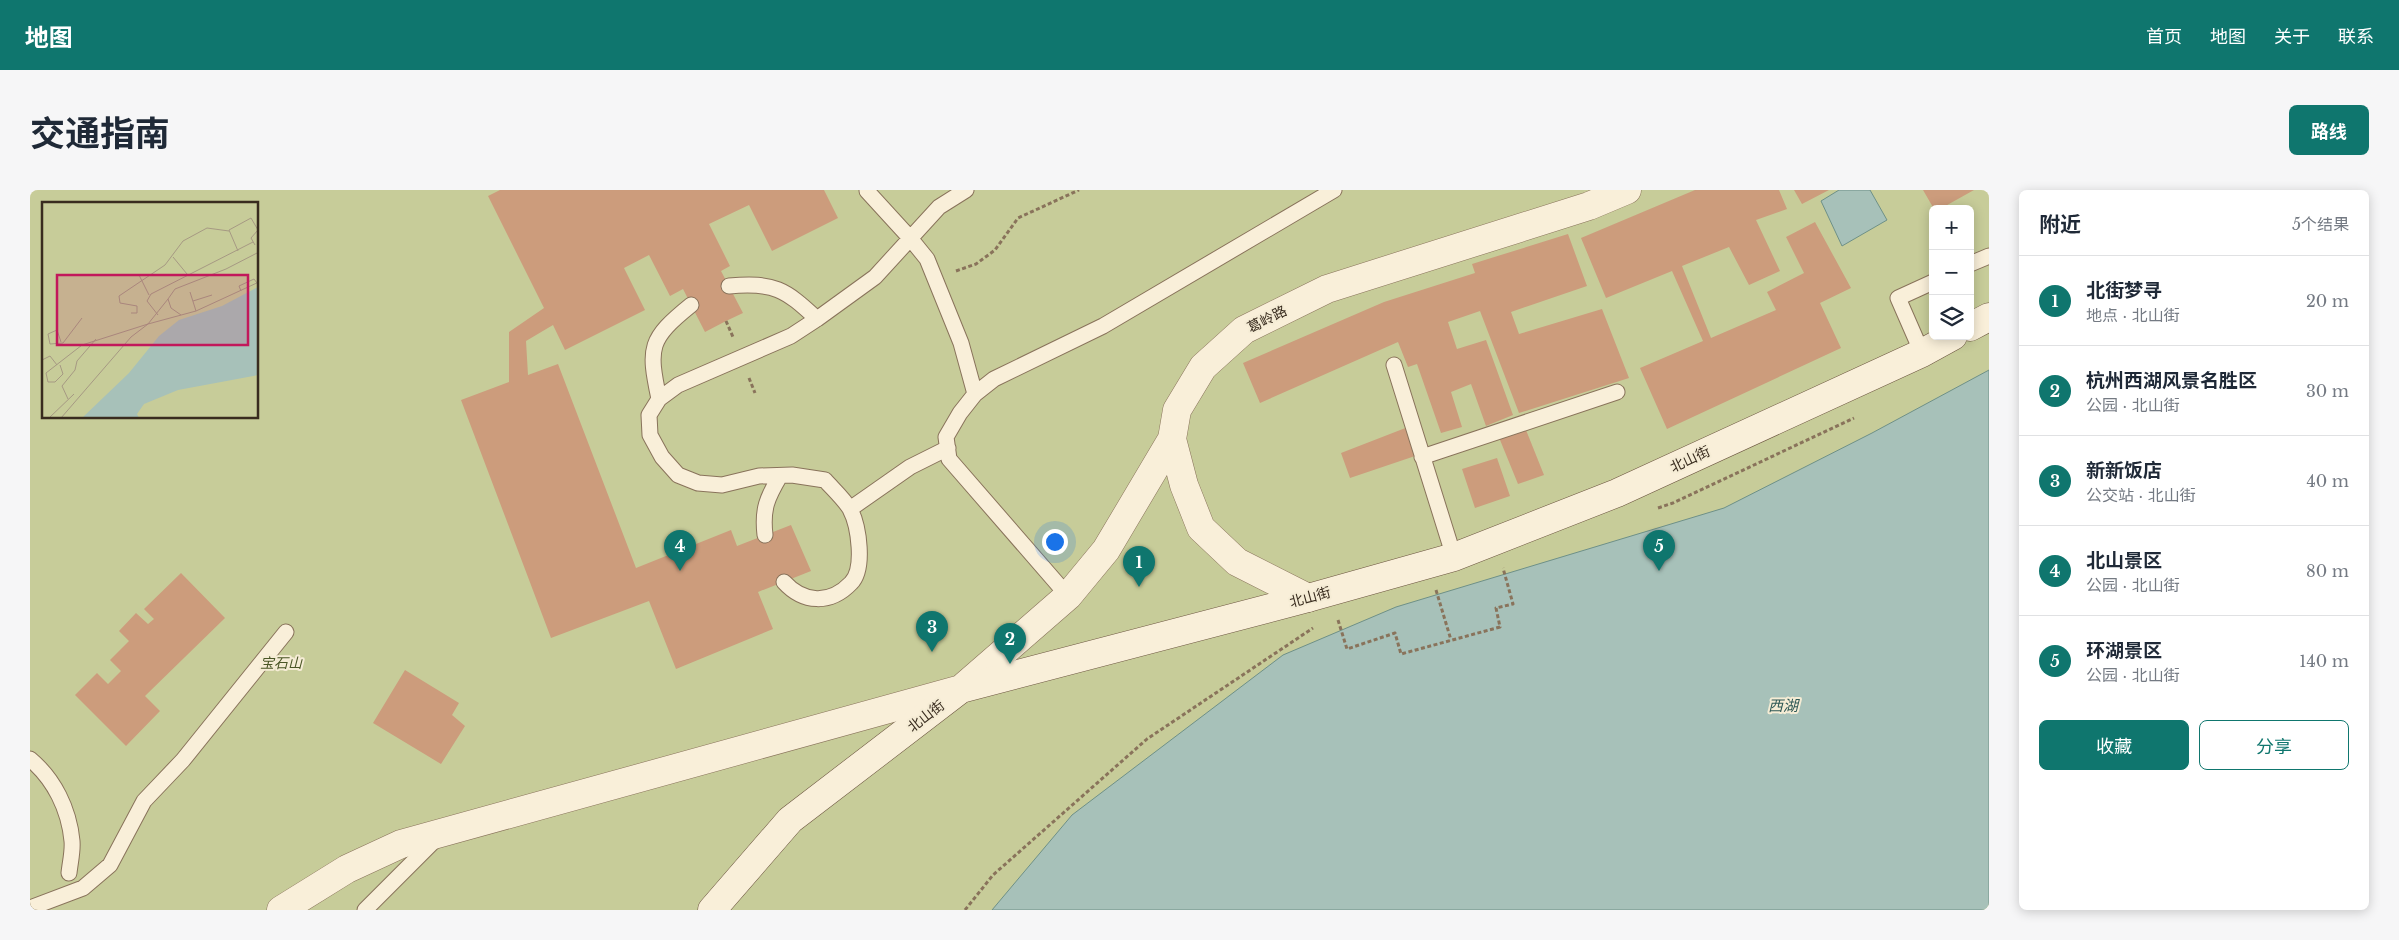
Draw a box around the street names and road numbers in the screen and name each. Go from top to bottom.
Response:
street label: 葛岭路 [1244,301,1290,337]
street label: 北山街 [1667,442,1713,476]
street label: 北山街 [1287,583,1333,611]
street label: 北山街 [904,696,948,736]

